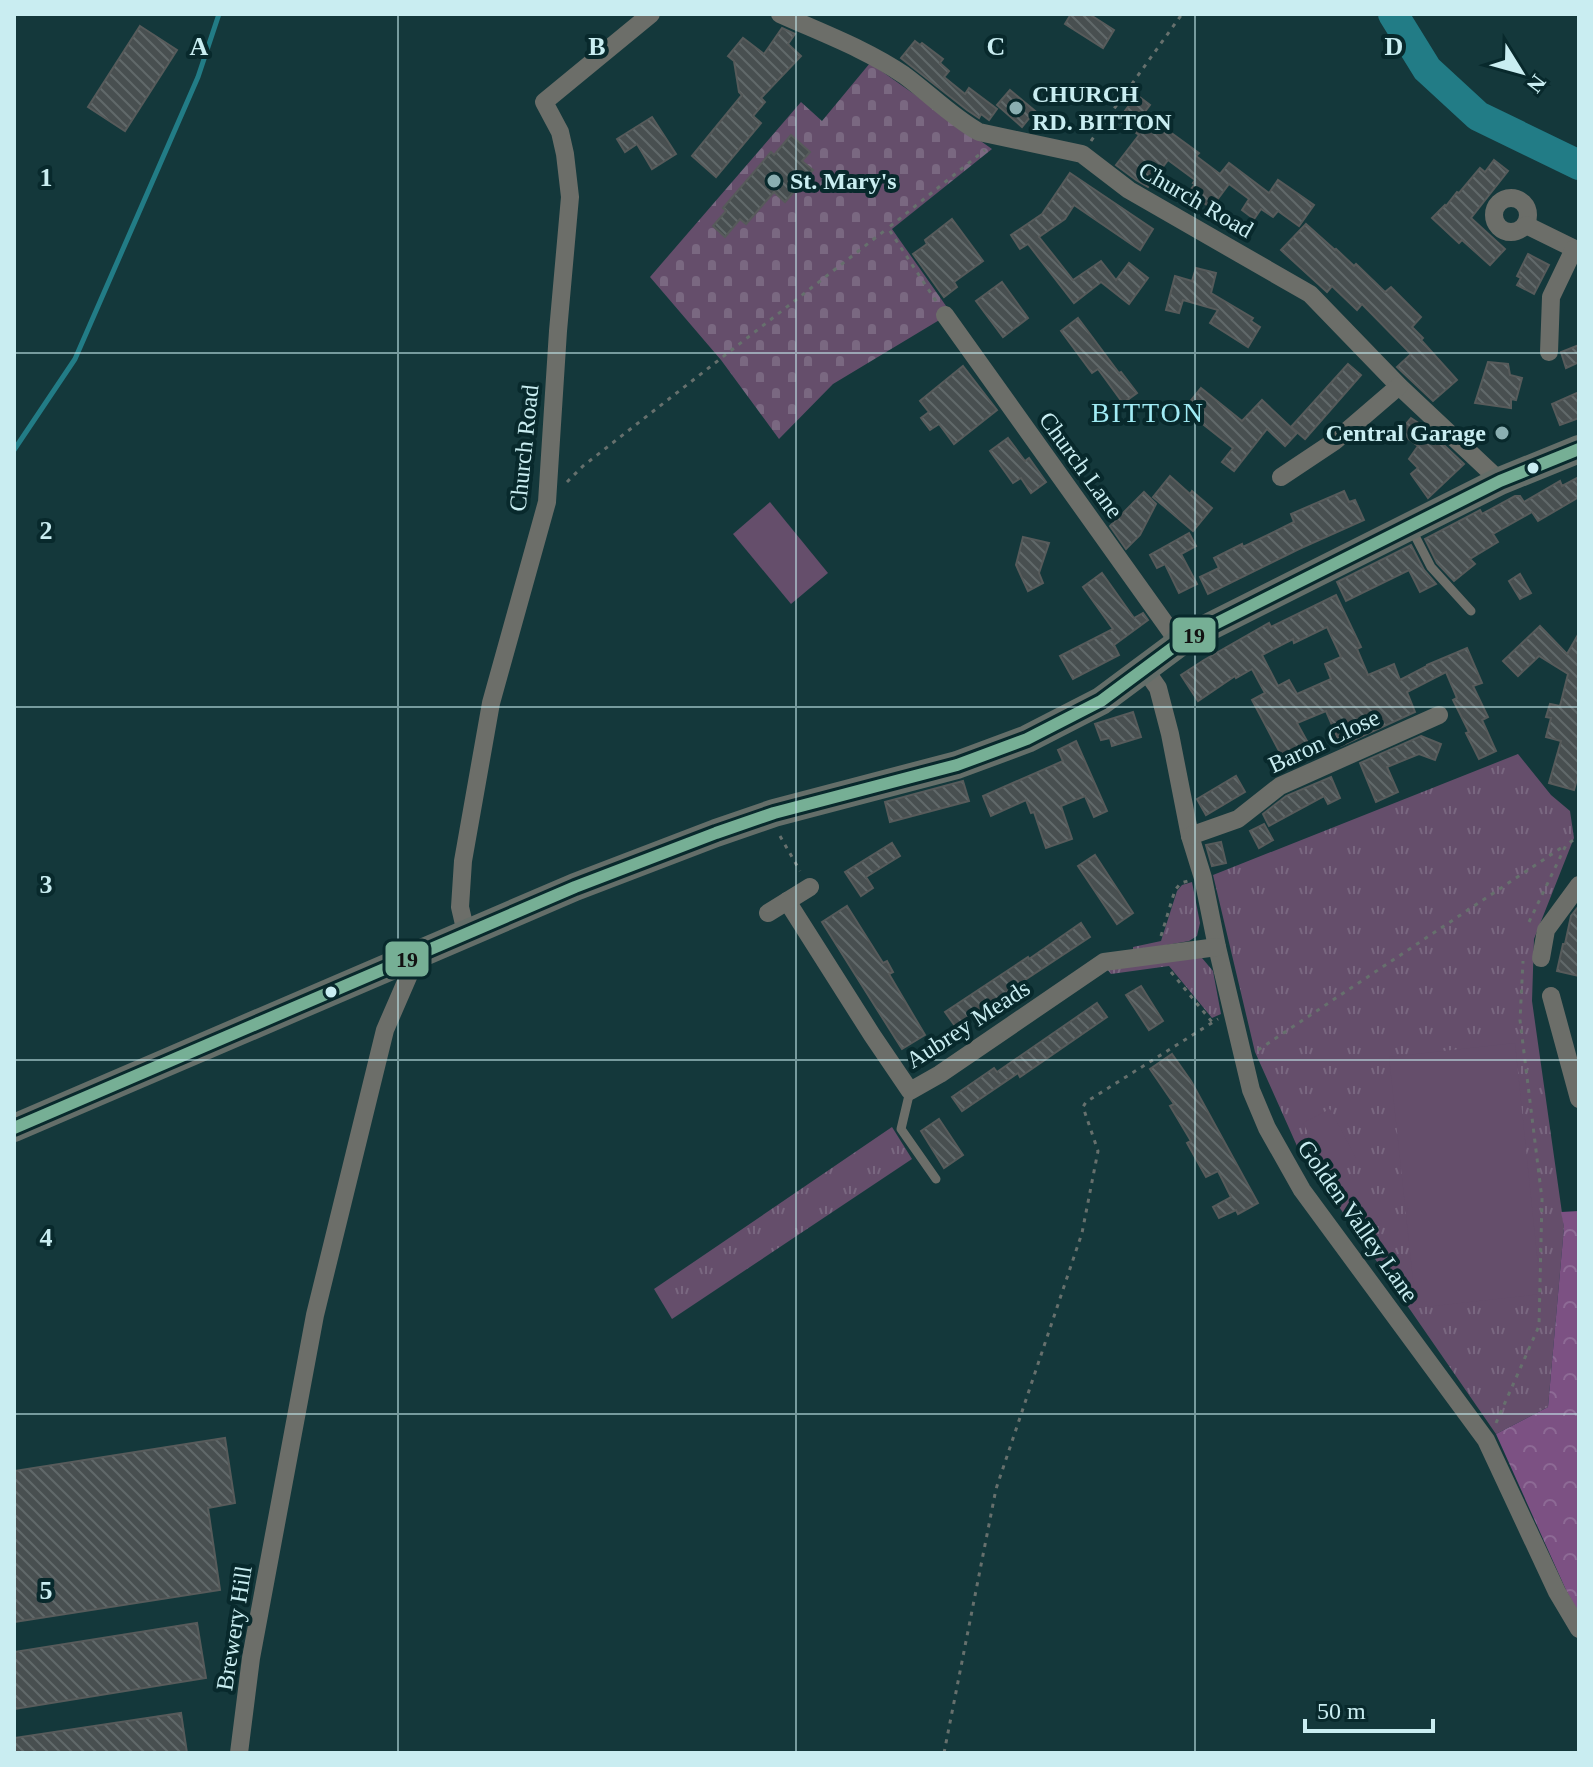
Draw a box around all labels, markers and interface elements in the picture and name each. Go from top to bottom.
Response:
text: A [190,32,209,61]
text: B [588,32,606,61]
text: C [987,32,1005,61]
text: D [1385,32,1403,61]
north arrow [1481,32,1561,112]
text: N [1522,70,1551,98]
place label: CHURCH RD. BITTON [1032,81,1172,135]
marker: CHURCH RD. BITTON [1007,99,1025,117]
street label: Church Road [1134,157,1258,243]
text: 1 [40,163,53,192]
place label: St. Mary's [790,168,897,194]
marker: St. Mary's [765,172,783,190]
street label: Church Road [504,383,544,513]
district label: BITTON [1091,397,1205,428]
street label: Church Lane [1034,407,1128,523]
place label: Central Garage [1325,420,1486,446]
marker: Central Garage [1493,424,1511,442]
unlabelled marker [1525,460,1541,476]
text: 2 [40,516,53,545]
line badge: 19 [1171,616,1217,654]
text: 19 [1183,623,1205,648]
street label: Baron Close [1264,704,1384,778]
text: 3 [40,870,53,899]
line badge: 19 [384,940,430,978]
text: 19 [396,947,418,972]
street label: Aubrey Meads [901,974,1035,1074]
unlabelled marker [323,984,339,1000]
street label: Golden Valley Lane [1292,1135,1424,1307]
text: 4 [40,1223,53,1252]
street label: Brewery Hill [211,1563,257,1692]
text: 5 [40,1576,53,1605]
scale bar [1305,1683,1433,1733]
text: 50 m [1317,1698,1366,1724]

